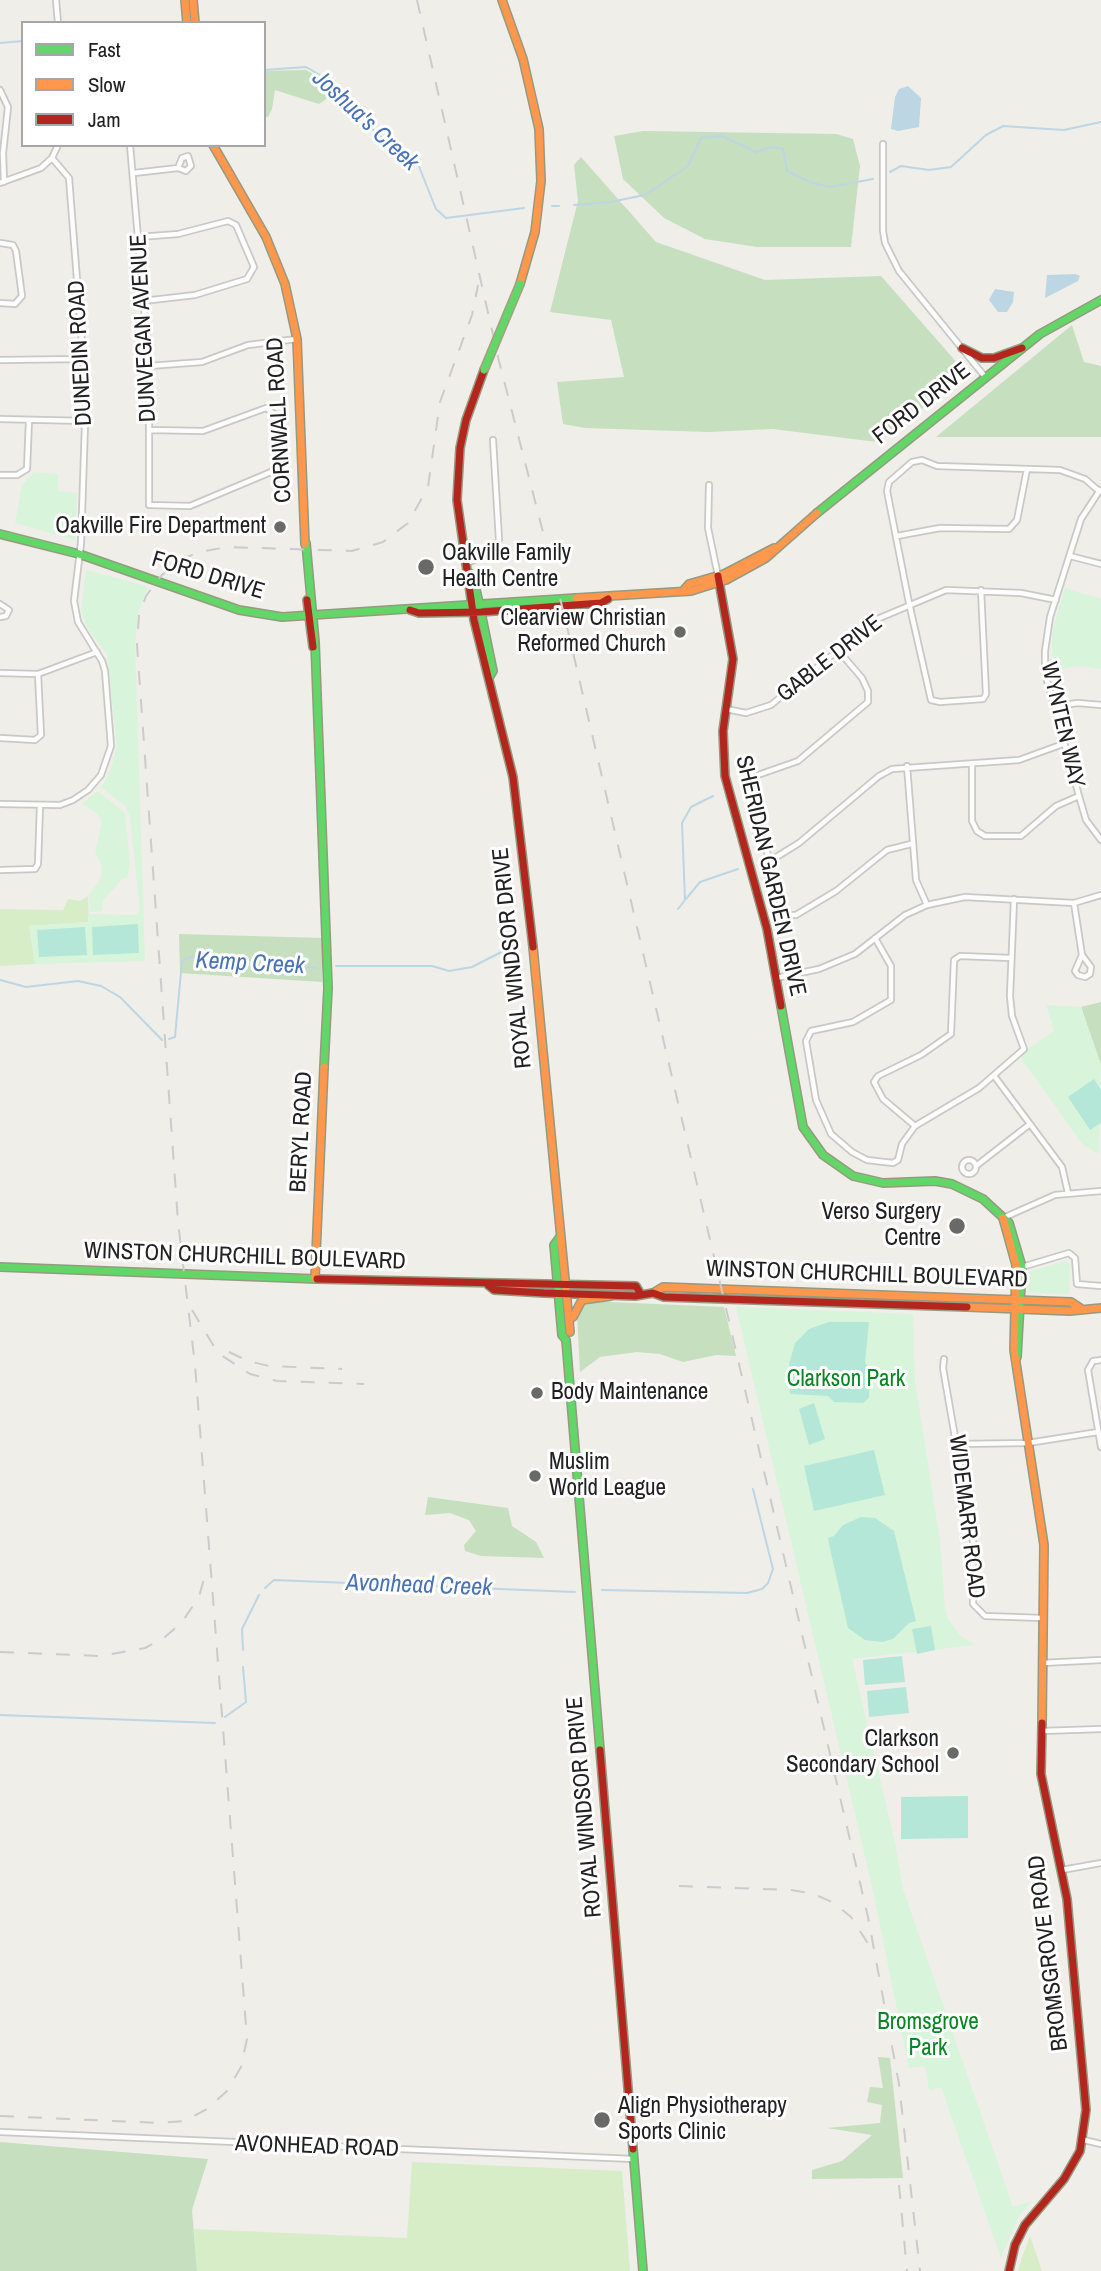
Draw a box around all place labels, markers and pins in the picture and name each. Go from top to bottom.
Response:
place label: Oakville Fire Department [55,513,266,541]
marker: Oakville Fire Department [272,519,288,535]
place label: Oakville Family Health Centre [442,540,571,594]
marker: Oakville Family Health Centre [416,557,436,577]
place label: Clearview Christian Reformed Church [500,605,666,659]
marker: Clearview Christian Reformed Church [672,624,688,640]
place label: Verso Surgery Centre [821,1199,941,1253]
marker: Verso Surgery Centre [947,1216,967,1236]
place label: Body Maintenance [551,1379,708,1407]
marker: Body Maintenance [529,1385,545,1401]
place label: Muslim World League [549,1449,666,1503]
marker: Muslim World League [527,1468,543,1484]
place label: Clarkson Secondary School [786,1726,939,1780]
marker: Clarkson Secondary School [945,1745,961,1761]
place label: Align Physiotherapy Sports Clinic [618,2093,787,2147]
marker: Align Physiotherapy Sports Clinic [592,2110,612,2130]

